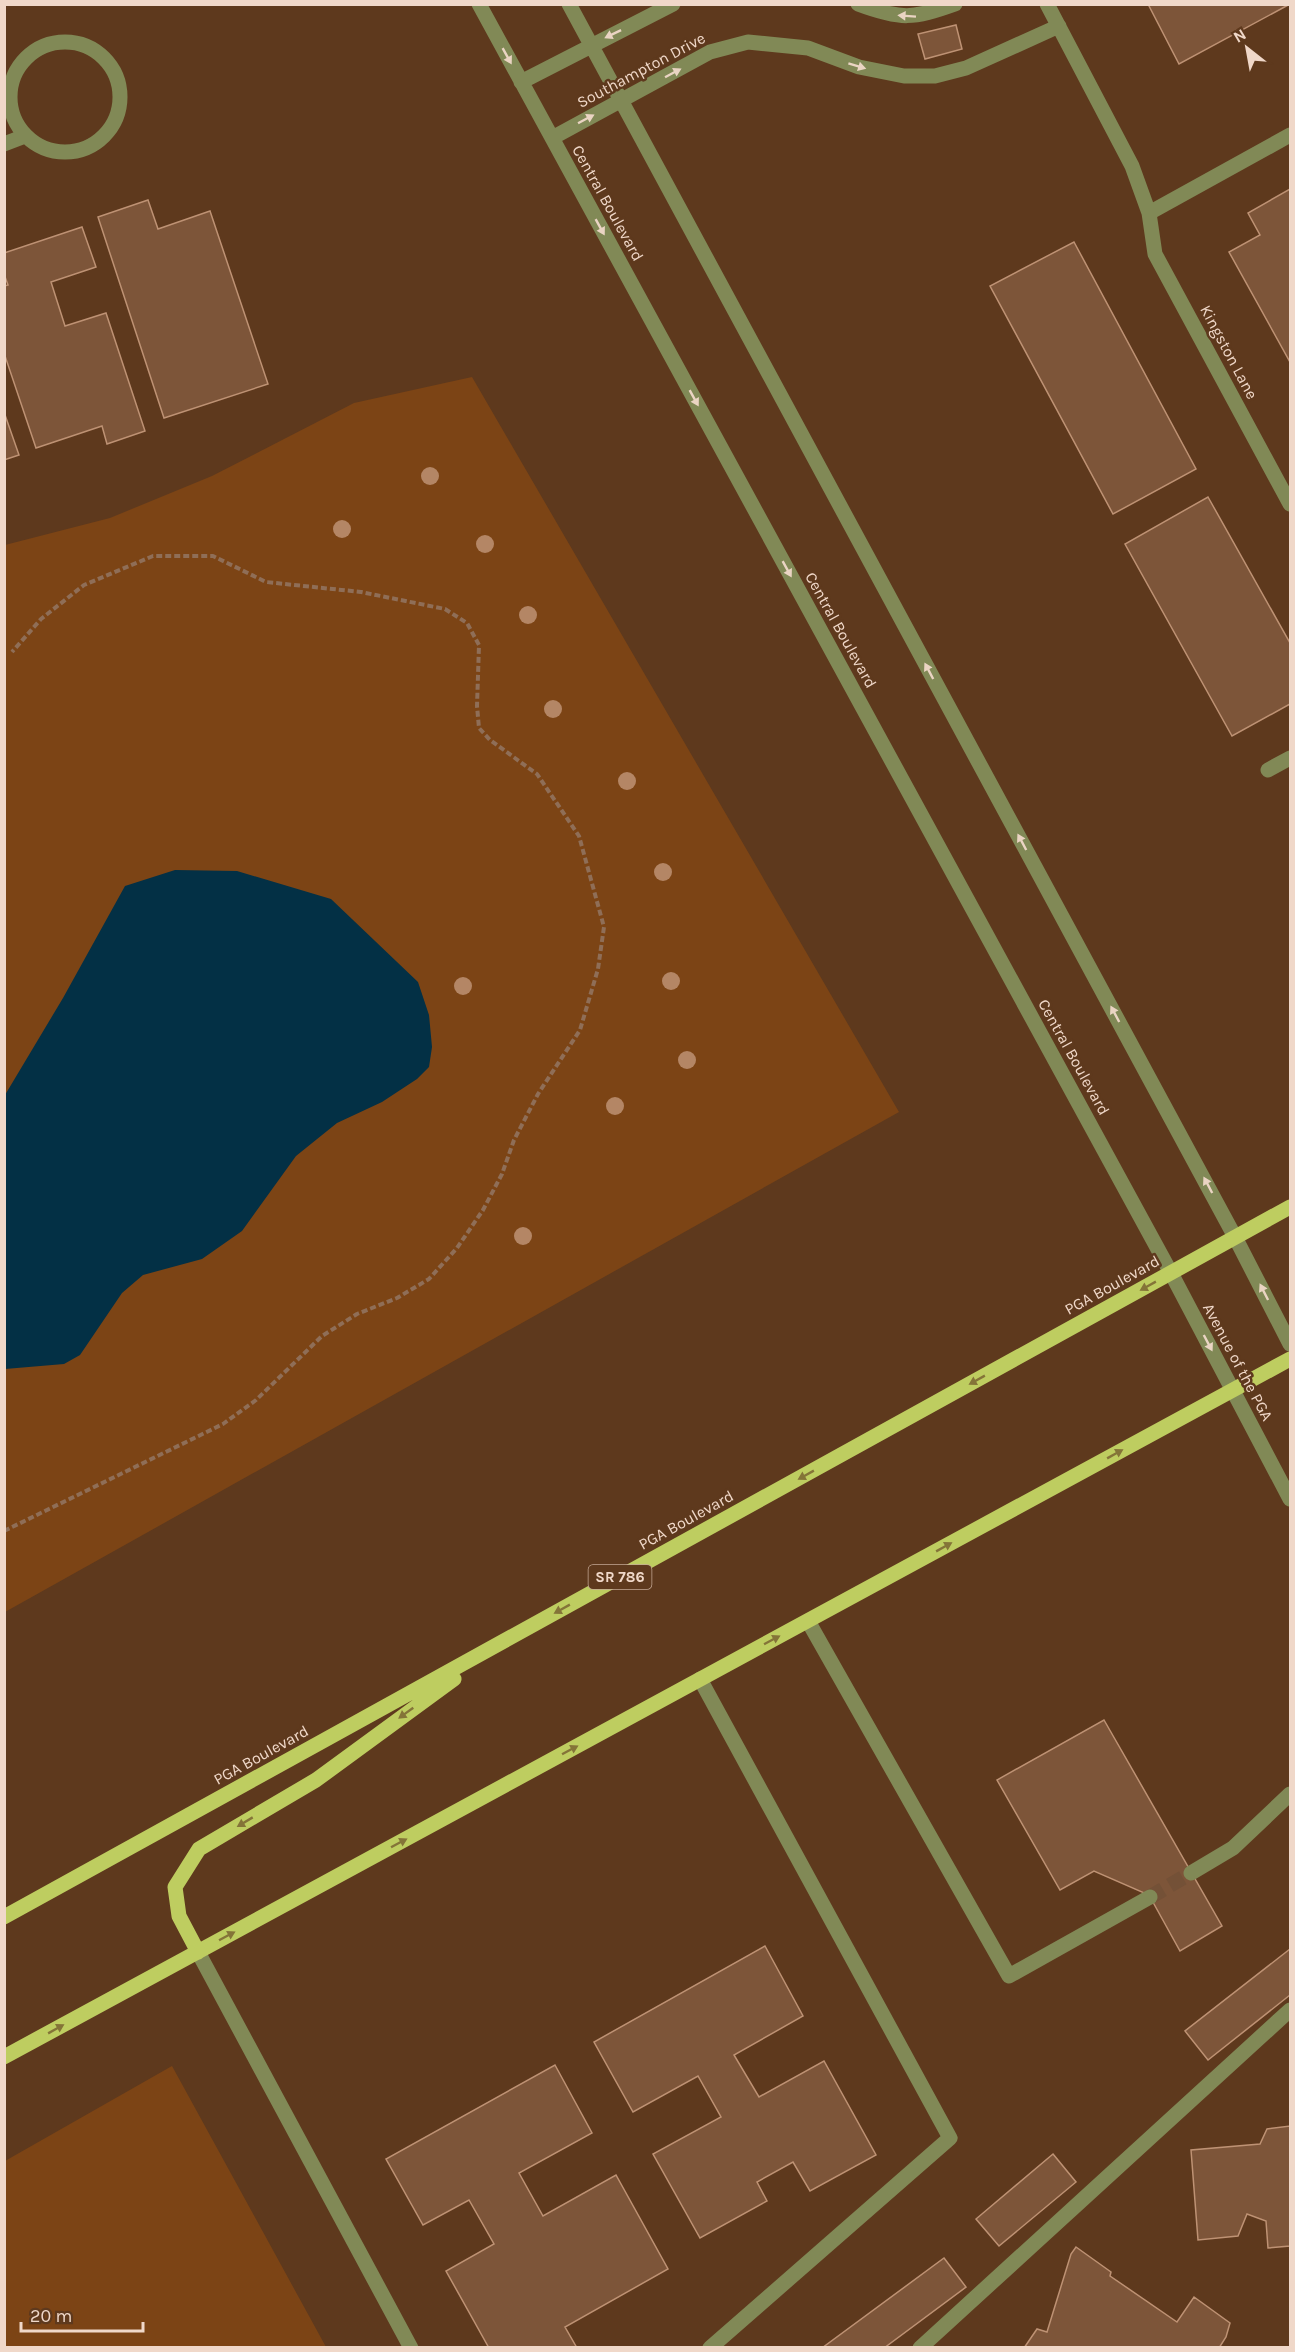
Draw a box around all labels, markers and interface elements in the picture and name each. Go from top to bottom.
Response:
one-way arrow [897,11,916,21]
north arrow [1217,18,1277,78]
text: N [1230,24,1249,47]
street label: Southampton Drive [574,28,708,112]
one-way arrow [604,29,621,39]
one-way arrow [502,48,512,65]
one-way arrow [848,62,866,71]
one-way arrow [664,68,681,78]
one-way arrow [578,114,595,124]
street label: Central Boulevard [568,142,648,264]
one-way arrow [595,219,606,235]
street label: Kingston Lane [1196,302,1262,402]
one-way arrow [689,390,699,407]
one-way arrow [782,561,792,578]
street label: Central Boulevard [801,569,881,691]
one-way arrow [924,662,934,679]
one-way arrow [1017,833,1027,850]
street label: Central Boulevard [1034,996,1114,1118]
one-way arrow [1110,1005,1120,1022]
one-way arrow [1203,1177,1213,1194]
street label: PGA Boulevard [1061,1251,1163,1319]
one-way arrow [1139,1281,1156,1291]
one-way arrow [1259,1284,1269,1301]
street label: Avenue of the PGA [1199,1300,1277,1424]
one-way arrow [1203,1335,1213,1352]
one-way arrow [968,1375,985,1385]
one-way arrow [1107,1449,1124,1459]
one-way arrow [798,1469,815,1479]
street label: PGA Boulevard [635,1486,737,1554]
one-way arrow [936,1542,953,1552]
road number: SR 786 [588,1565,652,1589]
one-way arrow [554,1604,570,1615]
one-way arrow [764,1635,781,1645]
one-way arrow [399,1707,414,1719]
street label: PGA Boulevard [210,1721,312,1789]
one-way arrow [562,1745,579,1755]
one-way arrow [236,1817,253,1827]
one-way arrow [390,1838,407,1848]
one-way arrow [219,1931,236,1941]
one-way arrow [48,2024,65,2034]
scale bar [21,2295,142,2333]
text: 20 m [30,2305,72,2327]

